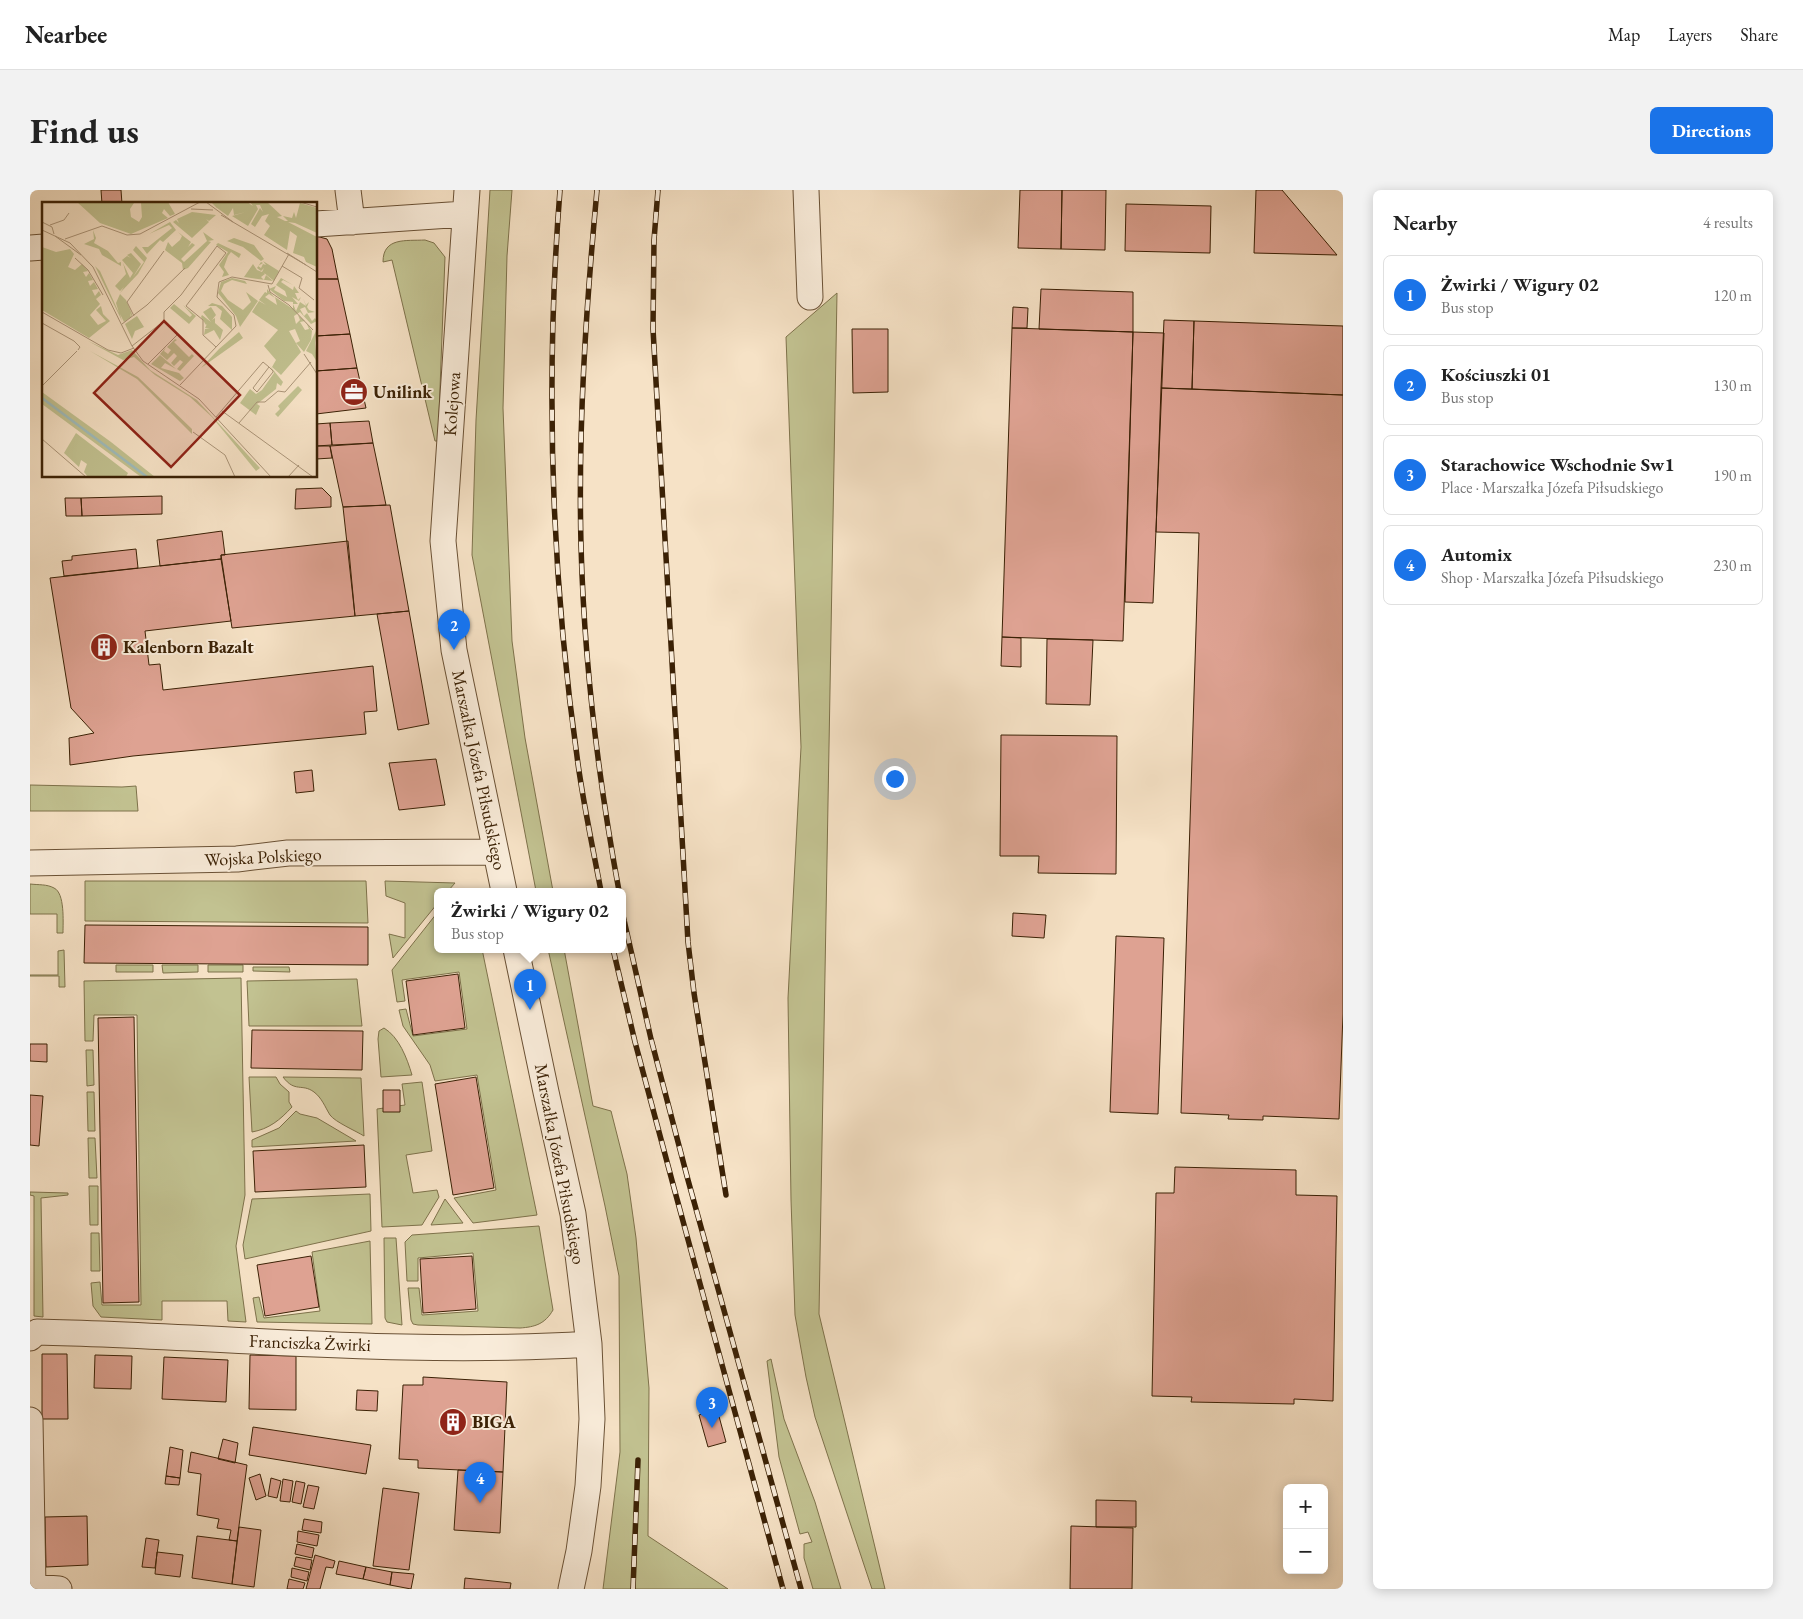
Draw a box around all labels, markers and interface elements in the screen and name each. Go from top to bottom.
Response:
text: Nearbee [25,19,107,50]
text: Map [1608,23,1640,46]
text: Layers [1668,23,1712,46]
text: Share [1740,23,1778,46]
button: Directions [1650,107,1773,154]
text: Find us [30,108,139,153]
inset map [42,202,318,478]
text: Nearby [1393,209,1457,236]
text: 4 results [1703,212,1753,233]
text: Żwirki / Wigury 02 [1441,272,1599,297]
text: 1 [1406,285,1414,306]
text: 120 m [1713,285,1752,306]
text: Bus stop [1441,297,1494,318]
text: Kościuszki 01 [1441,362,1551,387]
street label: Kolejowa [438,370,465,437]
text: 2 [1406,375,1414,396]
text: 130 m [1713,375,1752,396]
office icon: Unilink [339,377,369,407]
place label: Unilink [373,380,433,403]
text: Bus stop [1441,387,1494,408]
text: Starachowice Wschodnie Sw1 [1441,452,1674,477]
text: 3 [1406,465,1414,486]
text: 190 m [1713,465,1752,486]
text: Place · Marszałka Józefa Piłsudskiego [1441,477,1663,498]
text: Automix [1441,542,1512,567]
text: 4 [1406,555,1414,576]
text: 230 m [1713,555,1752,576]
text: Shop · Marszałka Józefa Piłsudskiego [1441,567,1664,588]
pin: 2 [438,609,470,650]
building icon: Kalenborn Bazalt [89,632,119,662]
place label: Kalenborn Bazalt [123,635,254,658]
street label: Marszałka Józefa Piłsudskiego [447,668,512,872]
your location [882,766,908,792]
street label: Wojska Polskiego [204,842,322,871]
popup [434,888,626,953]
text: Żwirki / Wigury 02 [451,898,609,923]
text: Bus stop [451,923,504,944]
pin: 1 [514,969,546,1010]
street label: Marszałka Józefa Piłsudskiego [530,1062,591,1266]
street label: Franciszka Żwirki [249,1329,372,1356]
pin: 3 [696,1387,728,1428]
building icon: BIGA [438,1407,468,1437]
place label: BIGA [472,1410,517,1433]
pin: 4 [464,1462,496,1503]
map controls [1283,1484,1328,1574]
button: + [1283,1484,1328,1529]
button: − [1283,1529,1328,1574]

